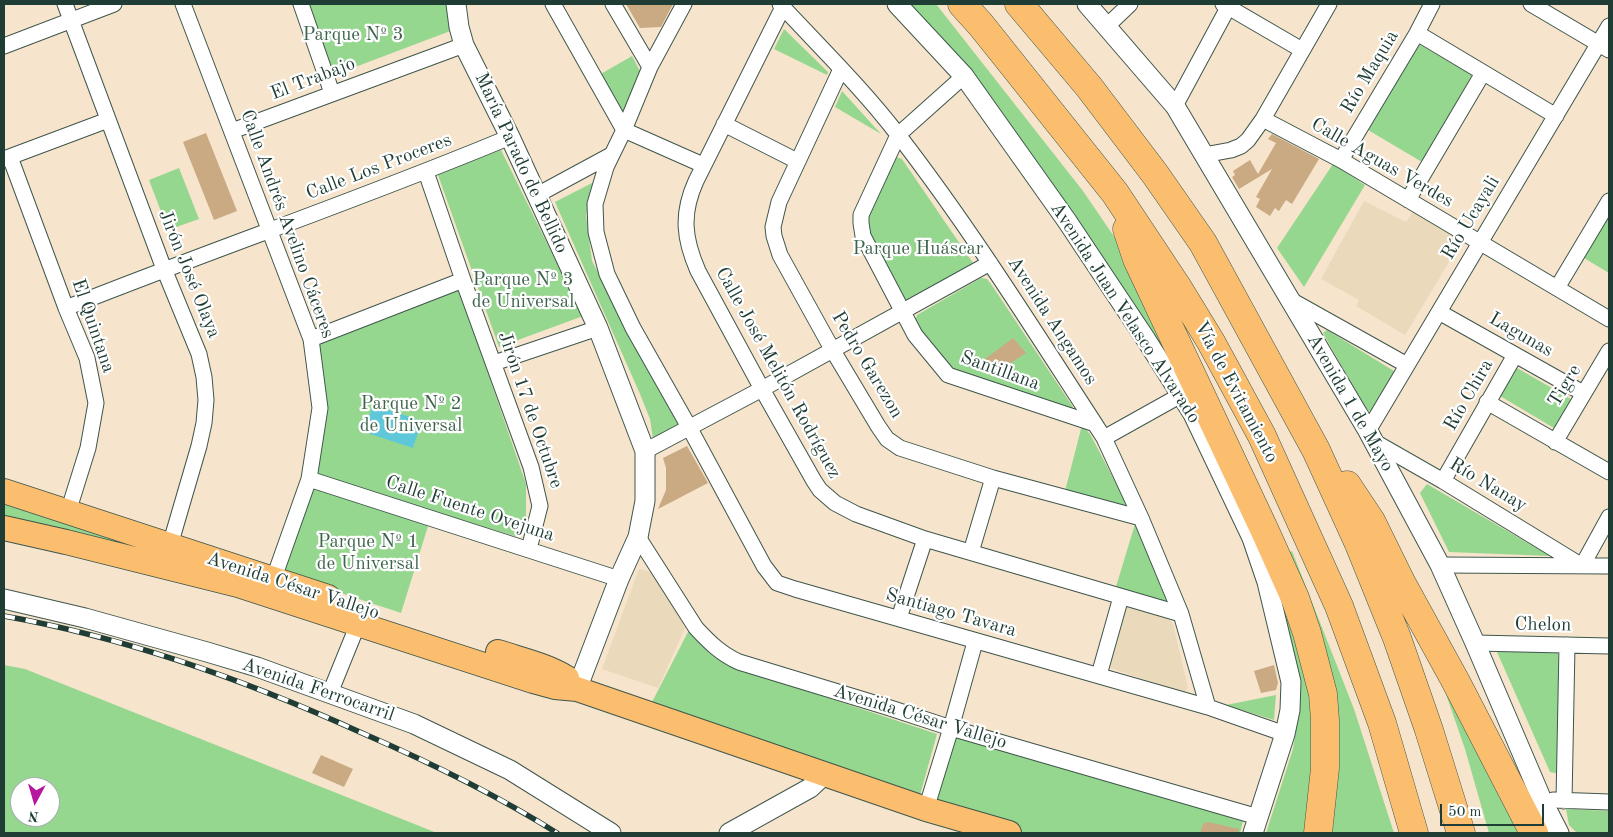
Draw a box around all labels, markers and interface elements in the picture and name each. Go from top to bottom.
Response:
park label: Parque Nº 3 [302,24,404,46]
street label: Río Maquia [1336,26,1404,118]
street label: El Trabajo [267,52,359,106]
street label: María Parado de Bellido [469,69,573,257]
street label: Calle Andrés Avelino Cáceres [235,107,339,341]
street label: Calle Aguas Verdes [1307,113,1457,213]
street label: Calle Los Proceres [303,129,455,205]
street label: Río Ucayali [1437,172,1505,264]
street label: Avenida Juan Velasco Alvarado [1045,198,1205,428]
street label: Jirón José Olaya [153,206,225,342]
park label: Parque Huáscar [852,238,984,260]
street label: Avenida Angamos [1002,253,1102,389]
street label: Calle José Melitón Rodríguez [710,263,846,483]
park label: Parque Nº 3 de Universal [472,269,574,313]
street label: El Quintana [66,276,120,376]
street label: Pedro Garezon [826,307,908,423]
street label: Lagunas [1485,308,1557,362]
street label: Vía de Evitamiento [1189,317,1283,467]
street label: Jirón 17 de Octubre [492,329,568,491]
street label: Avenida 1 de Mayo [1301,330,1399,476]
street label: Santillana [957,346,1043,396]
street label: Río Chira [1439,355,1499,435]
street label: Tigre [1544,361,1586,411]
park label: Parque Nº 2 de Universal [360,393,462,437]
street label: Río Nanay [1445,453,1531,517]
street label: Calle Fuente Ovejuna [383,471,557,547]
park label: Parque Nº 1 de Universal [317,531,419,575]
street label: Avenida César Vallejo [204,547,382,625]
street label: Santiago Tavara [883,583,1019,643]
street label: Chelon [1514,613,1572,637]
street label: Avenida Ferrocarril [239,653,397,727]
street label: Avenida César Vallejo [830,680,1010,754]
north arrow [10,777,60,827]
scale bar [1443,794,1547,826]
text: 50 m [1448,805,1482,820]
text: N [27,808,40,823]

